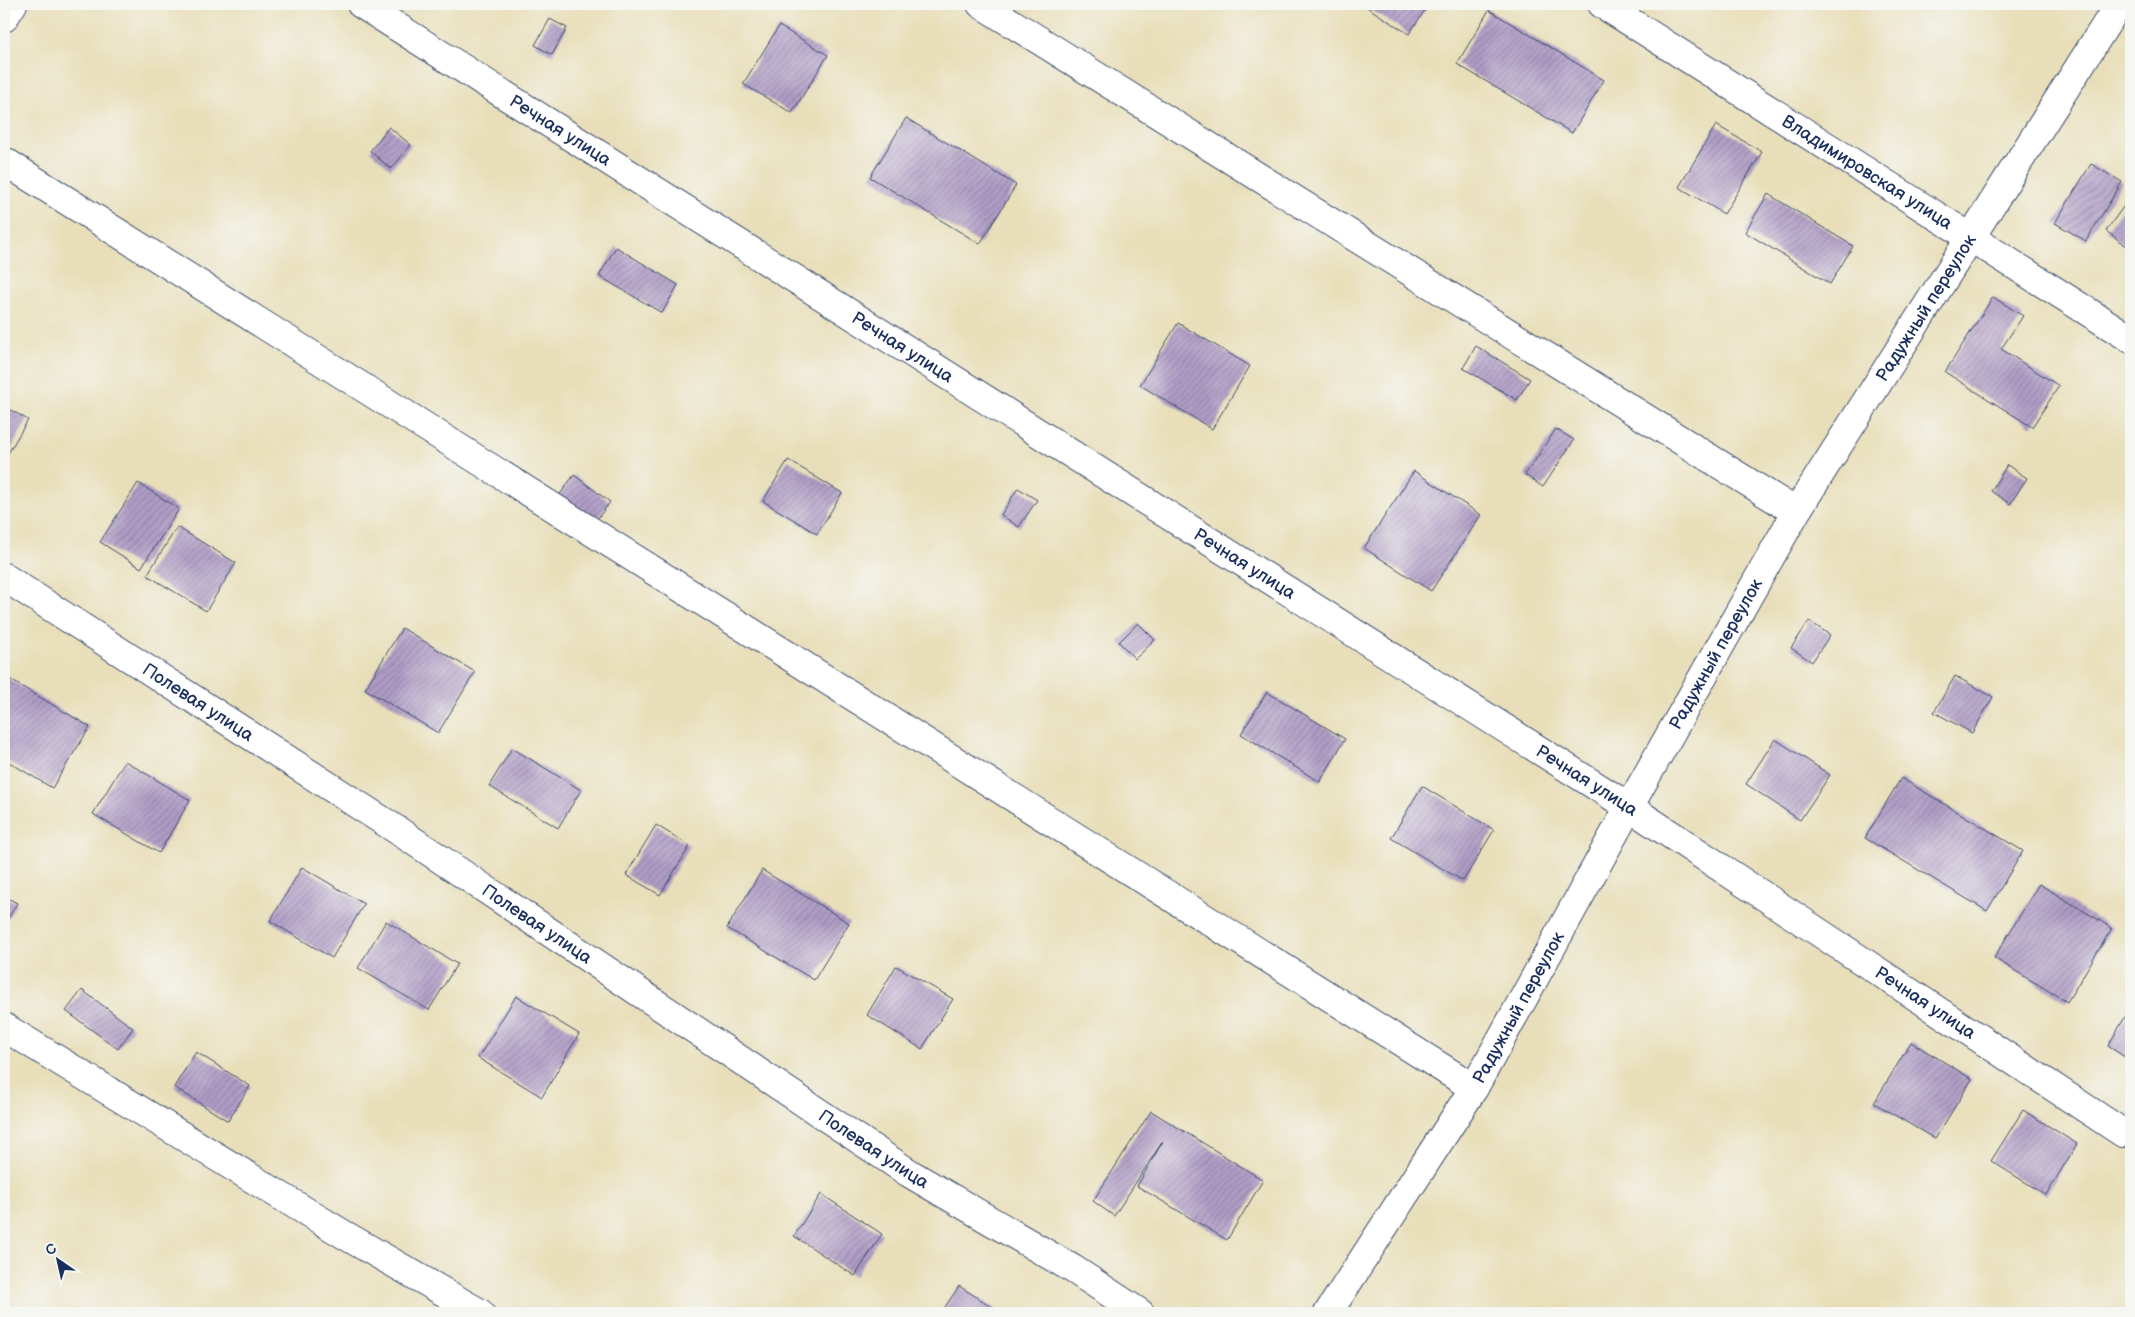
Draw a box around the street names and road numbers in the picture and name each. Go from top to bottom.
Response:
street label: Речная улица [506,90,615,170]
street label: Владимировская улица [1778,110,1957,234]
street label: Радужный переулок [1871,230,1981,385]
street label: Речная улица [848,307,958,387]
street label: Речная улица [1190,524,1300,604]
street label: Радужный переулок [1665,574,1767,733]
street label: Полевая улица [139,659,258,746]
street label: Речная улица [1532,740,1642,821]
street label: Полевая улица [478,880,596,968]
street label: Радужный переулок [1468,928,1569,1087]
street label: Речная улица [1871,962,1980,1044]
street label: Полевая улица [815,1105,933,1193]

